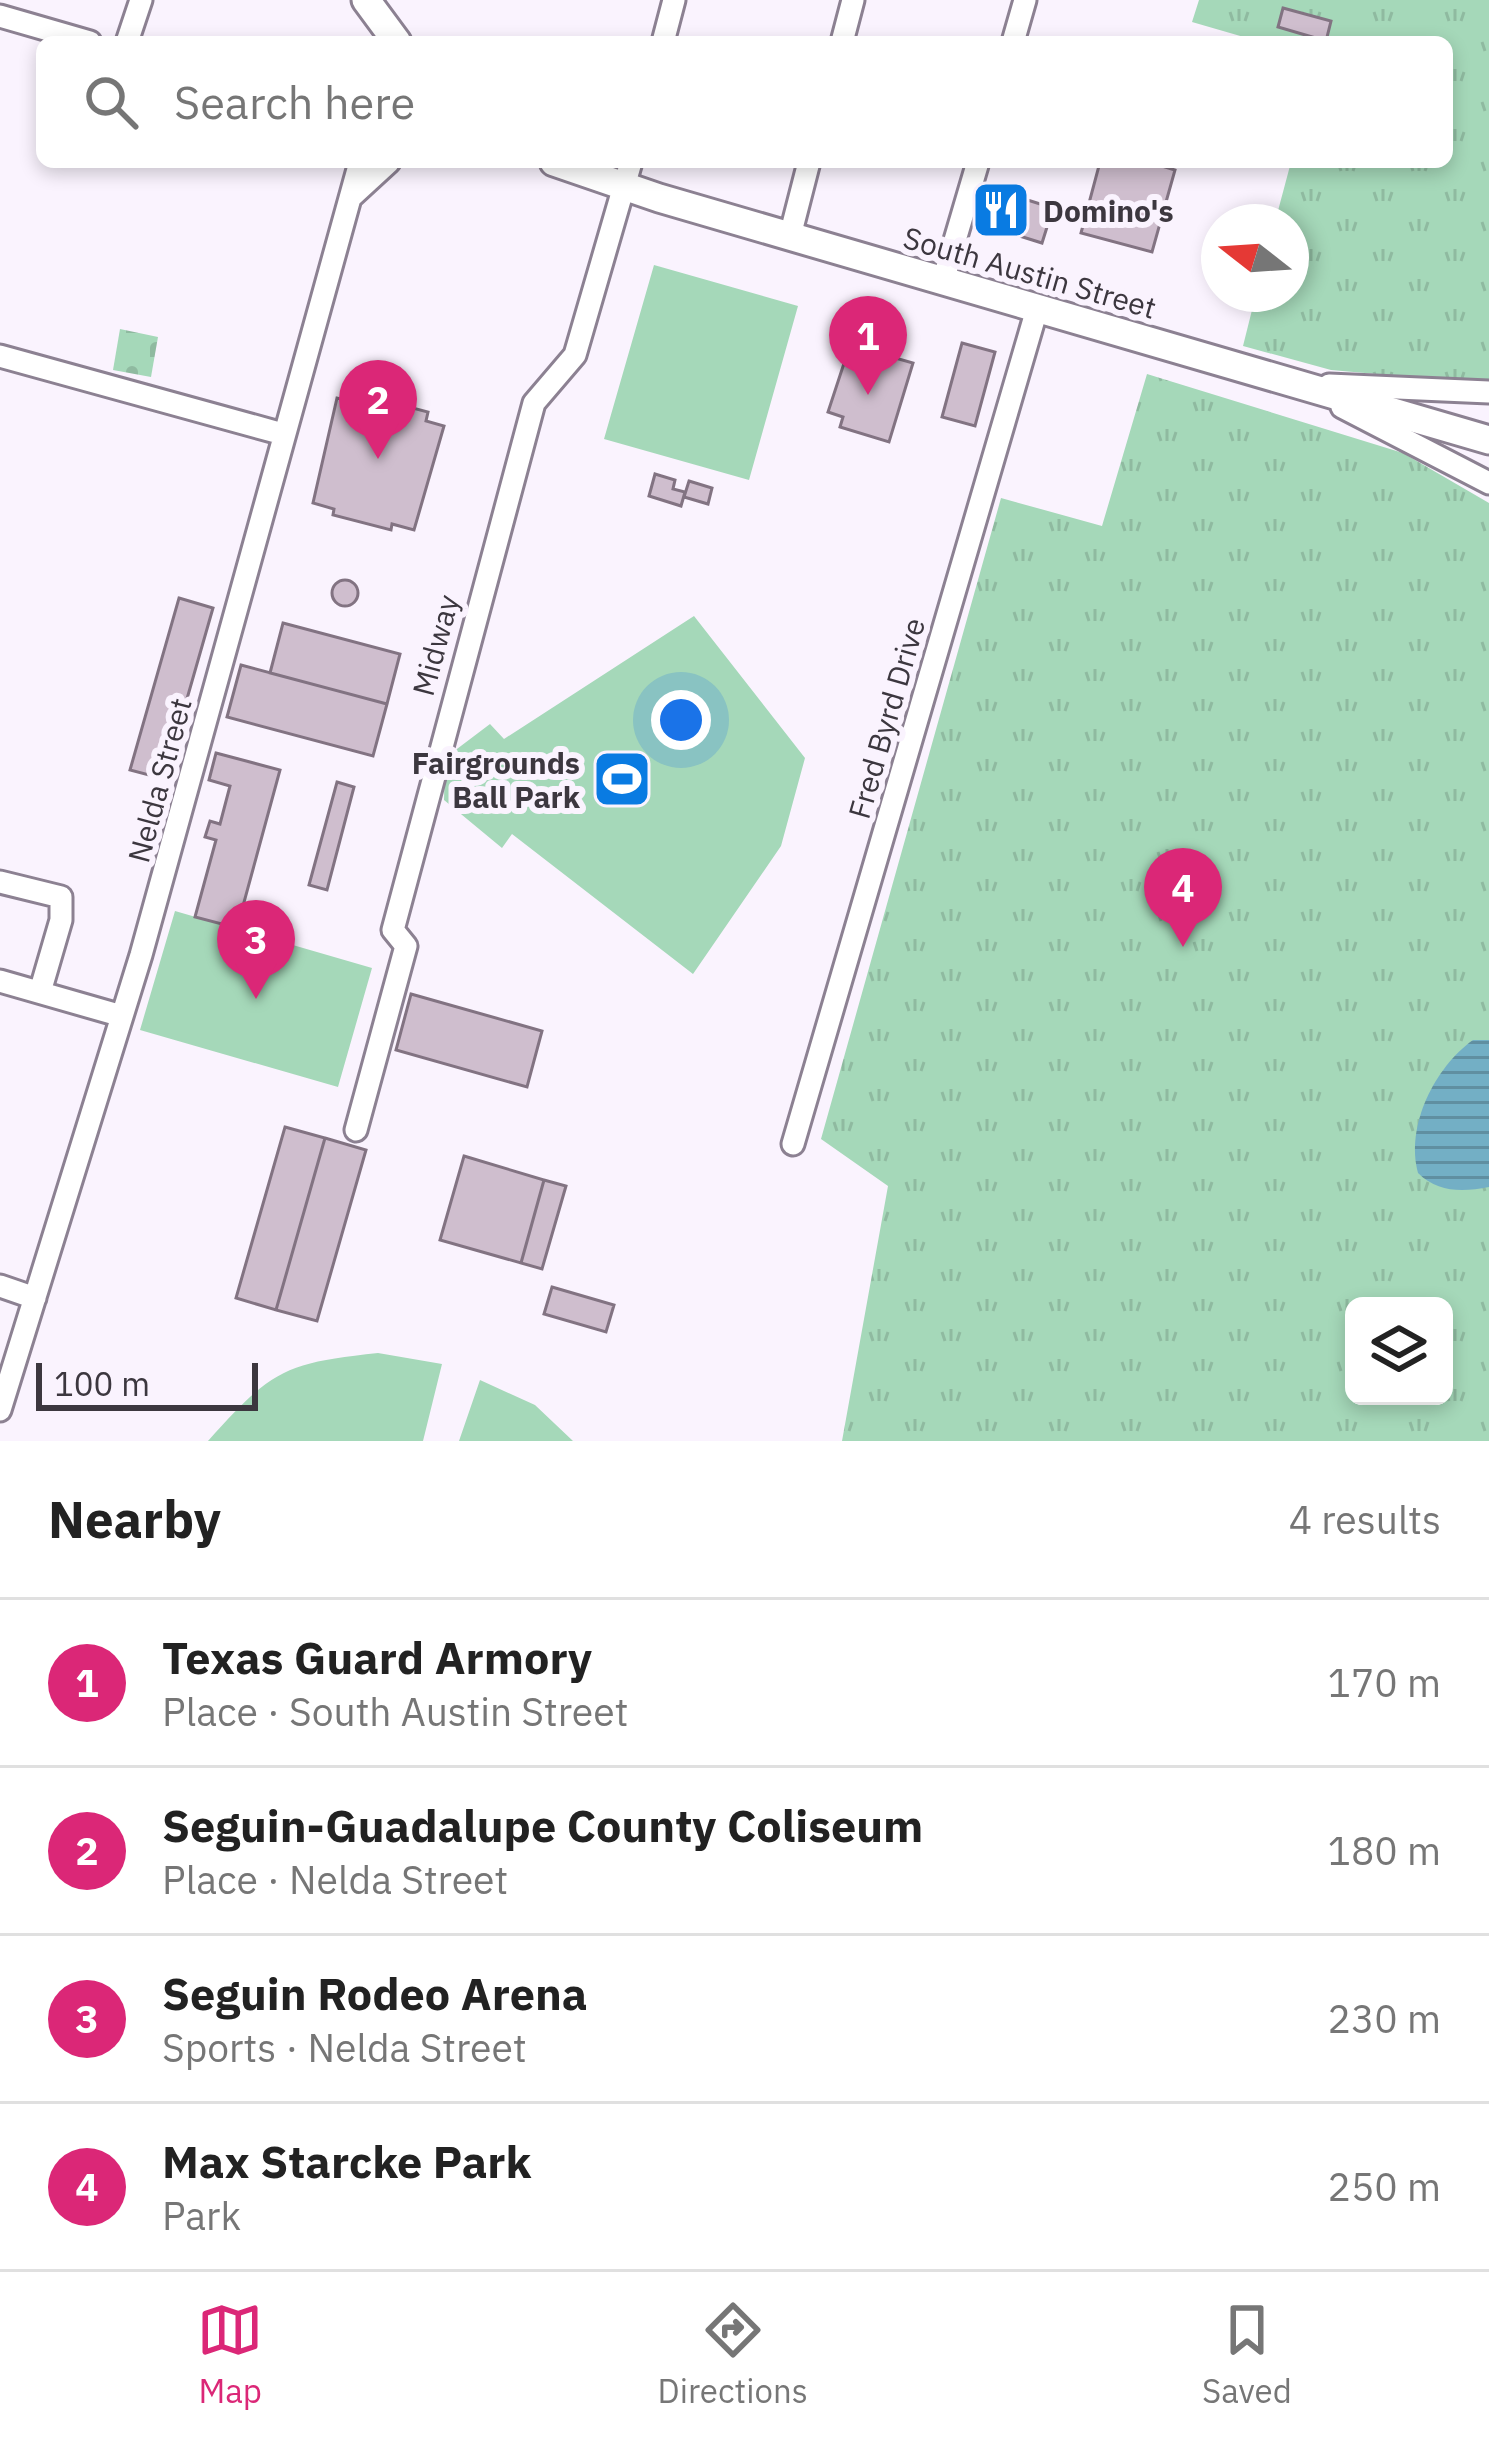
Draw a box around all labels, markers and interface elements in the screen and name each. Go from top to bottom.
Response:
search box [36,36,1453,168]
icon: search [78,69,144,135]
text: Search here [174,73,415,131]
restaurant icon: Domino's [970,179,1032,241]
place label: Domino's [1043,191,1174,230]
north arrow [1201,204,1309,312]
street label: South Austin Street [899,217,1161,327]
pin: 1 [829,296,907,395]
pin: 2 [339,360,417,459]
street label: Midway [403,590,467,700]
street label: Fred Byrd Drive [839,613,933,823]
your location [651,690,711,750]
street label: Nelda Street [118,694,200,866]
place label: Fairgrounds Ball Park [412,743,581,816]
sports icon: Fairgrounds Ball Park [591,748,653,810]
pin: 4 [1144,848,1222,947]
pin: 3 [217,900,295,999]
map controls [1345,1297,1453,1405]
button: layers [1345,1297,1453,1405]
scale bar [36,1357,258,1410]
text: 100 m [54,1362,150,1405]
text: Nearby [48,1486,221,1552]
text: 4 results [1289,1494,1441,1545]
text: Texas Guard Armory [162,1628,592,1686]
text: 1 [75,1657,99,1708]
text: 170 m [1328,1657,1441,1708]
text: Place · South Austin Street [162,1686,628,1737]
text: Seguin-Guadalupe County Coliseum [162,1796,923,1854]
text: 2 [75,1825,99,1876]
text: 180 m [1328,1825,1441,1876]
text: Place · Nelda Street [162,1854,508,1905]
text: Seguin Rodeo Arena [162,1964,587,2022]
text: 3 [75,1993,99,2044]
text: 230 m [1328,1993,1441,2044]
text: Sports · Nelda Street [162,2022,527,2073]
text: Max Starcke Park [162,2132,531,2190]
text: 4 [75,2161,99,2212]
text: 250 m [1328,2161,1441,2212]
text: Park [162,2190,241,2241]
tab: Map [197,2297,263,2412]
tab: Directions [658,2297,808,2412]
tab: Saved [1202,2297,1292,2412]

